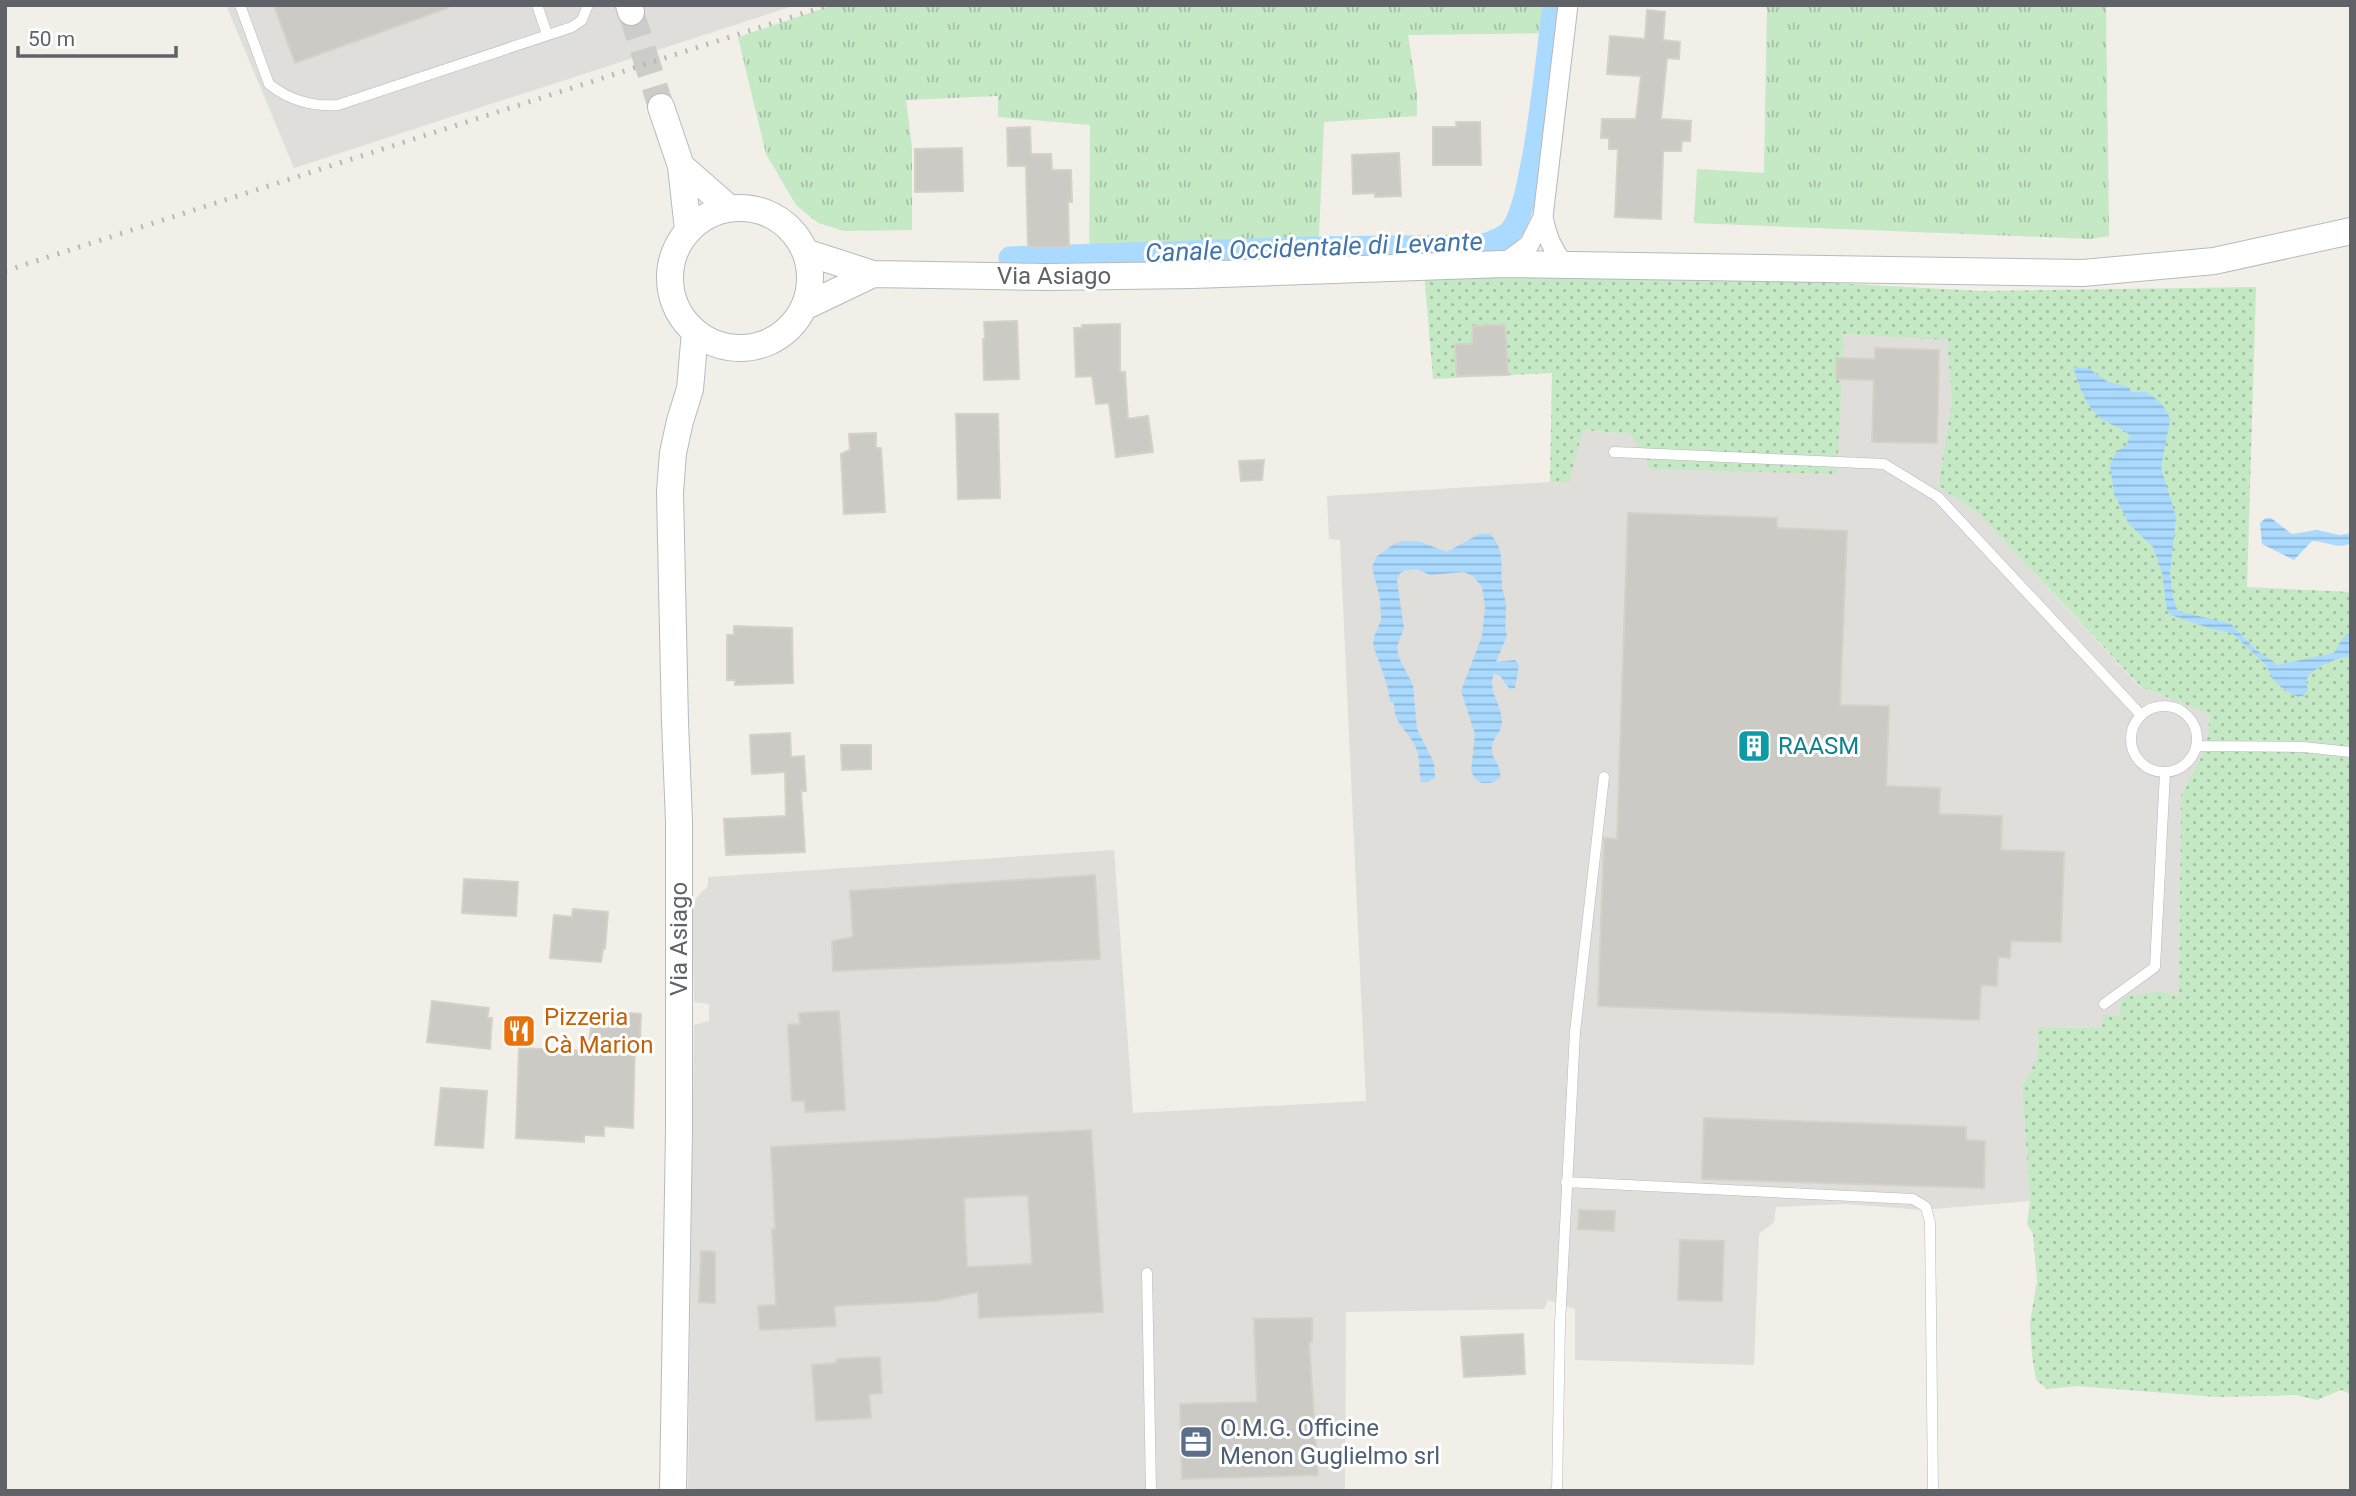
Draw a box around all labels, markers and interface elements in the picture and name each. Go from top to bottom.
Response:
scale bar [18,14,175,58]
text: 50 m [28,27,75,51]
water label: Canale Occidentale di Levante [1145,226,1483,268]
street label: Via Asiago [997,262,1111,290]
building icon: RAASM [1735,727,1773,765]
place label: RAASM [1778,732,1859,760]
street label: Via Asiago [665,882,693,996]
place label: Pizzeria Cà Marion [544,1003,654,1059]
restaurant icon: Pizzeria Cà Marion [500,1012,538,1050]
place label: O.M.G. Officine Menon Guglielmo srl [1220,1414,1440,1470]
office icon: O.M.G. Officine Menon Guglielmo srl [1177,1423,1215,1461]

